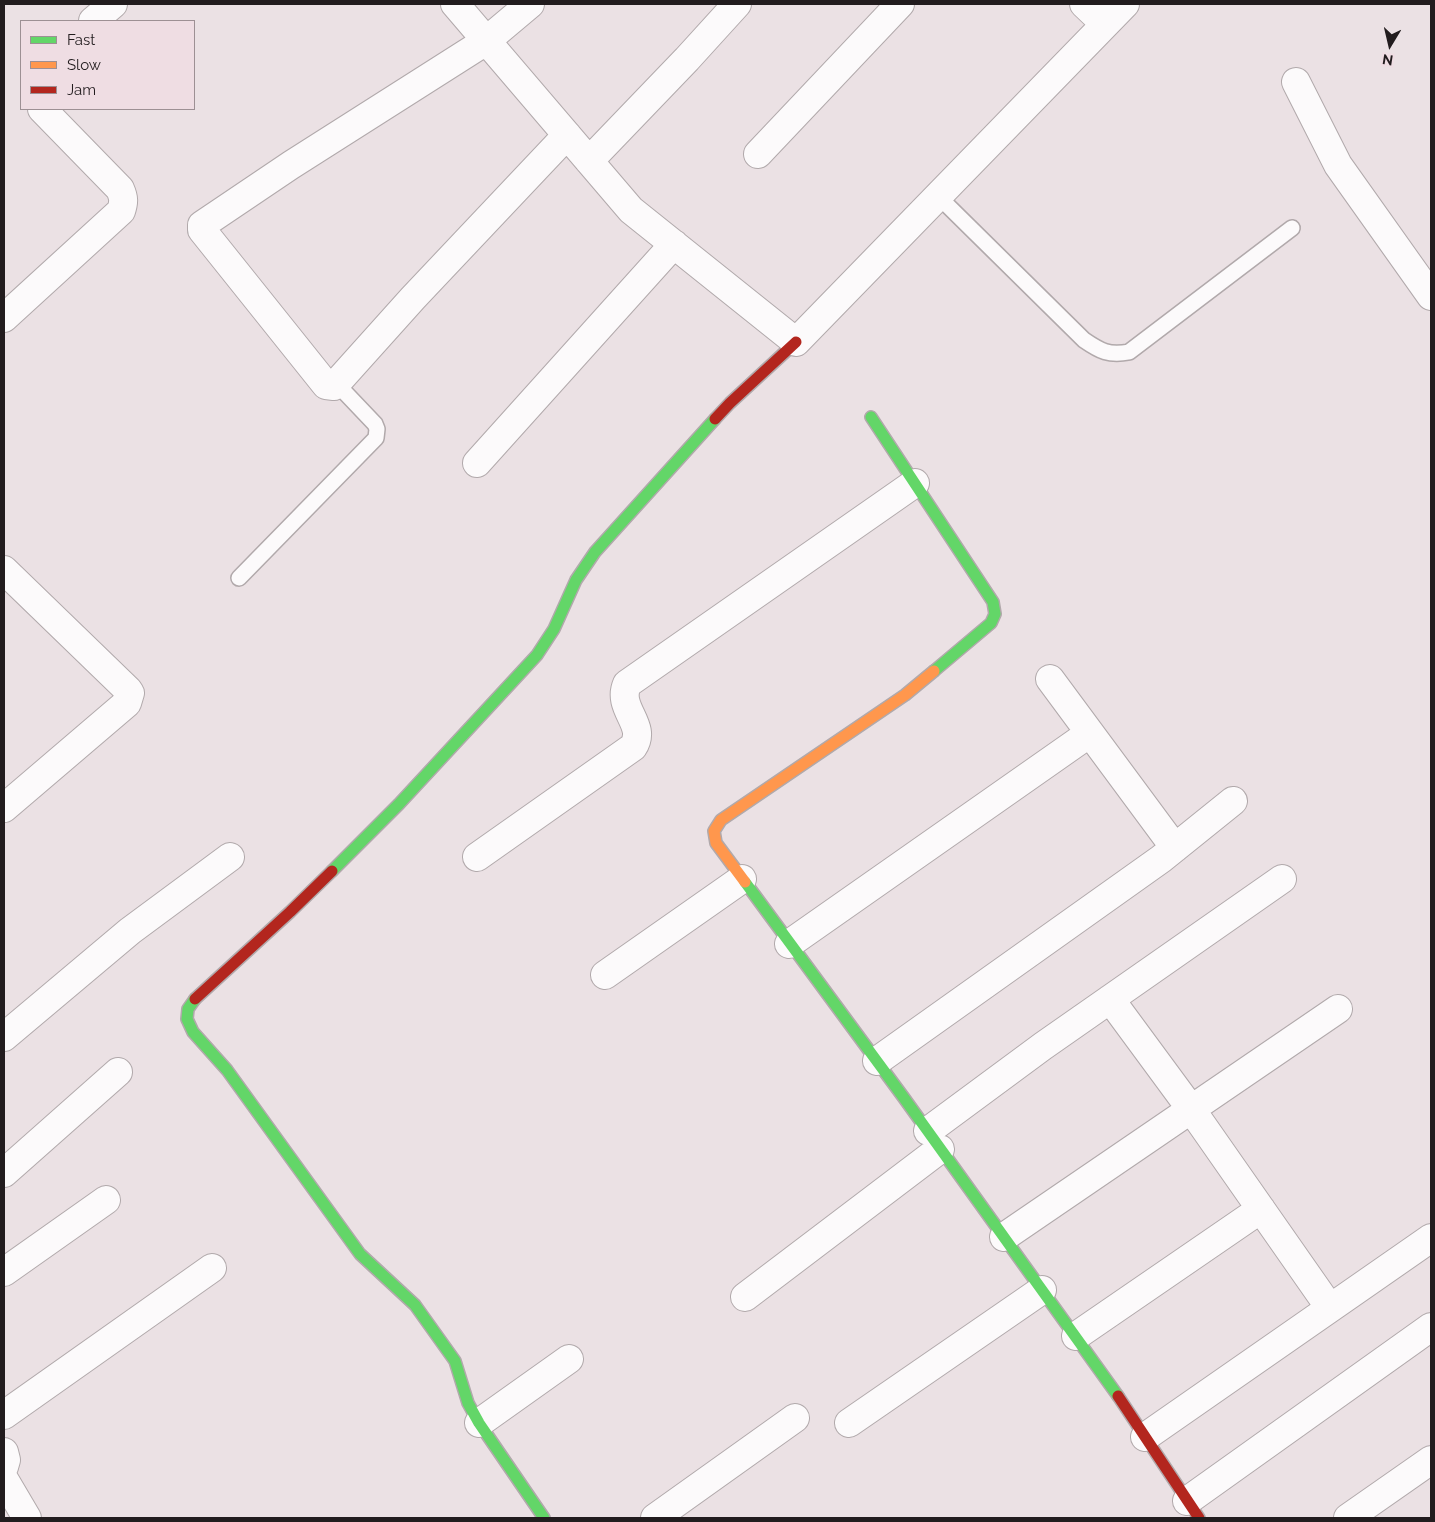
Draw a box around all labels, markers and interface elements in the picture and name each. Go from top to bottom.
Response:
legend [20,20,195,110]
north arrow [1365,20,1415,70]
text: Fast [67,31,95,49]
text: N [1381,51,1394,69]
text: Slow [67,56,101,74]
text: Jam [67,81,96,99]

